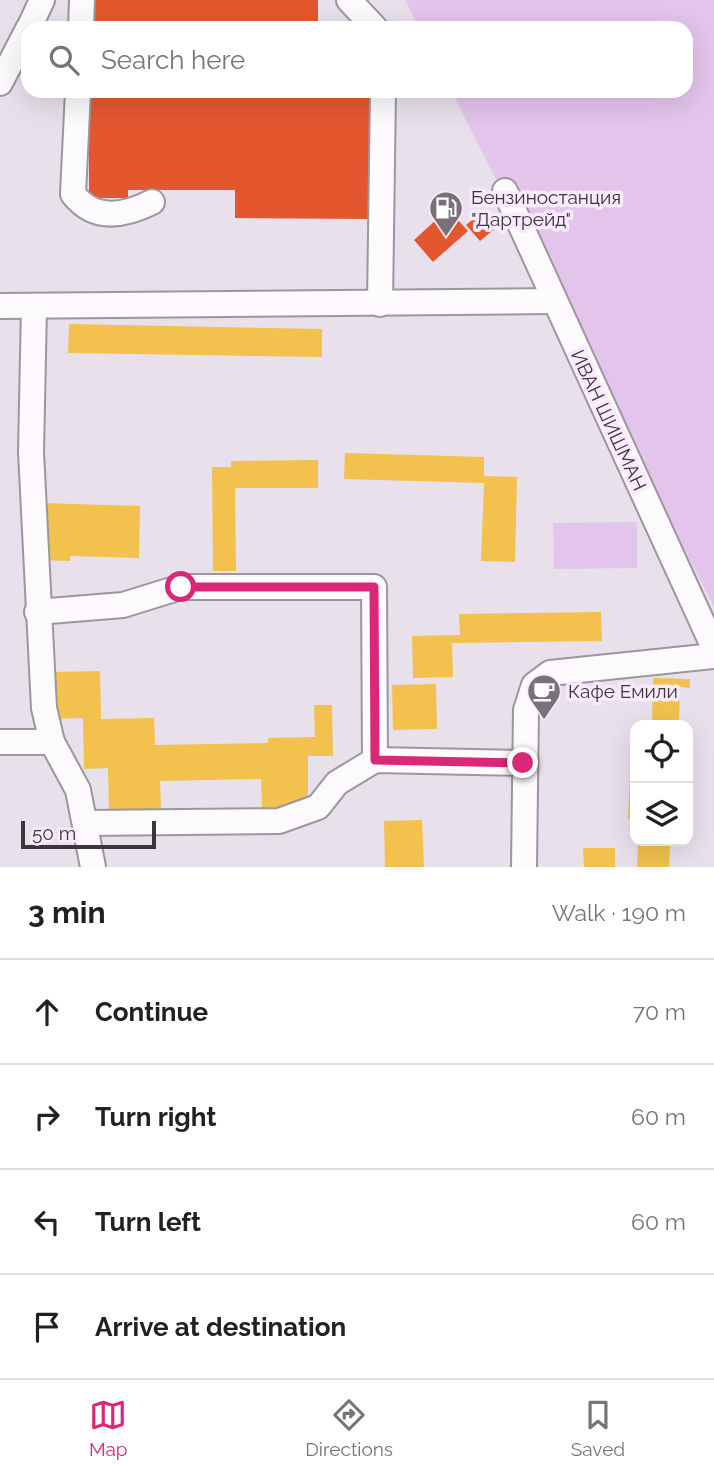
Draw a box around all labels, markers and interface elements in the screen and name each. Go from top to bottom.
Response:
search box [21,21,693,98]
icon: search [45,41,83,79]
text: Search here [101,45,245,75]
place label: Бензиностанция "Дартрейд" [471,186,621,230]
fuel station icon: Бензиностанция "Дартрейд" [427,189,465,238]
street label: ИВАН ШИШМАН [567,346,651,494]
route start [165,571,196,602]
cafe icon: Кафе Емили [525,672,563,721]
place label: Кафе Емили [568,680,678,702]
map controls [630,720,693,846]
button: locate [630,720,693,783]
route end [507,747,538,778]
button: layers [630,783,693,846]
scale bar [21,818,156,850]
text: 50 m [32,822,76,844]
text: 3 min [28,895,106,930]
text: Walk · 190 m [552,899,686,926]
icon: ahead [28,993,66,1031]
text: Continue [95,997,208,1027]
text: 70 m [633,998,686,1025]
icon: right [28,1098,66,1136]
text: Turn right [95,1102,216,1132]
text: 60 m [631,1103,686,1130]
icon: left [28,1203,66,1241]
text: Turn left [95,1207,201,1237]
text: 60 m [631,1208,686,1235]
icon: arrive [28,1308,66,1346]
text: Arrive at destination [95,1312,346,1342]
tab: Map [89,1396,128,1460]
tab: Directions [305,1396,393,1460]
tab: Saved [571,1396,625,1460]

